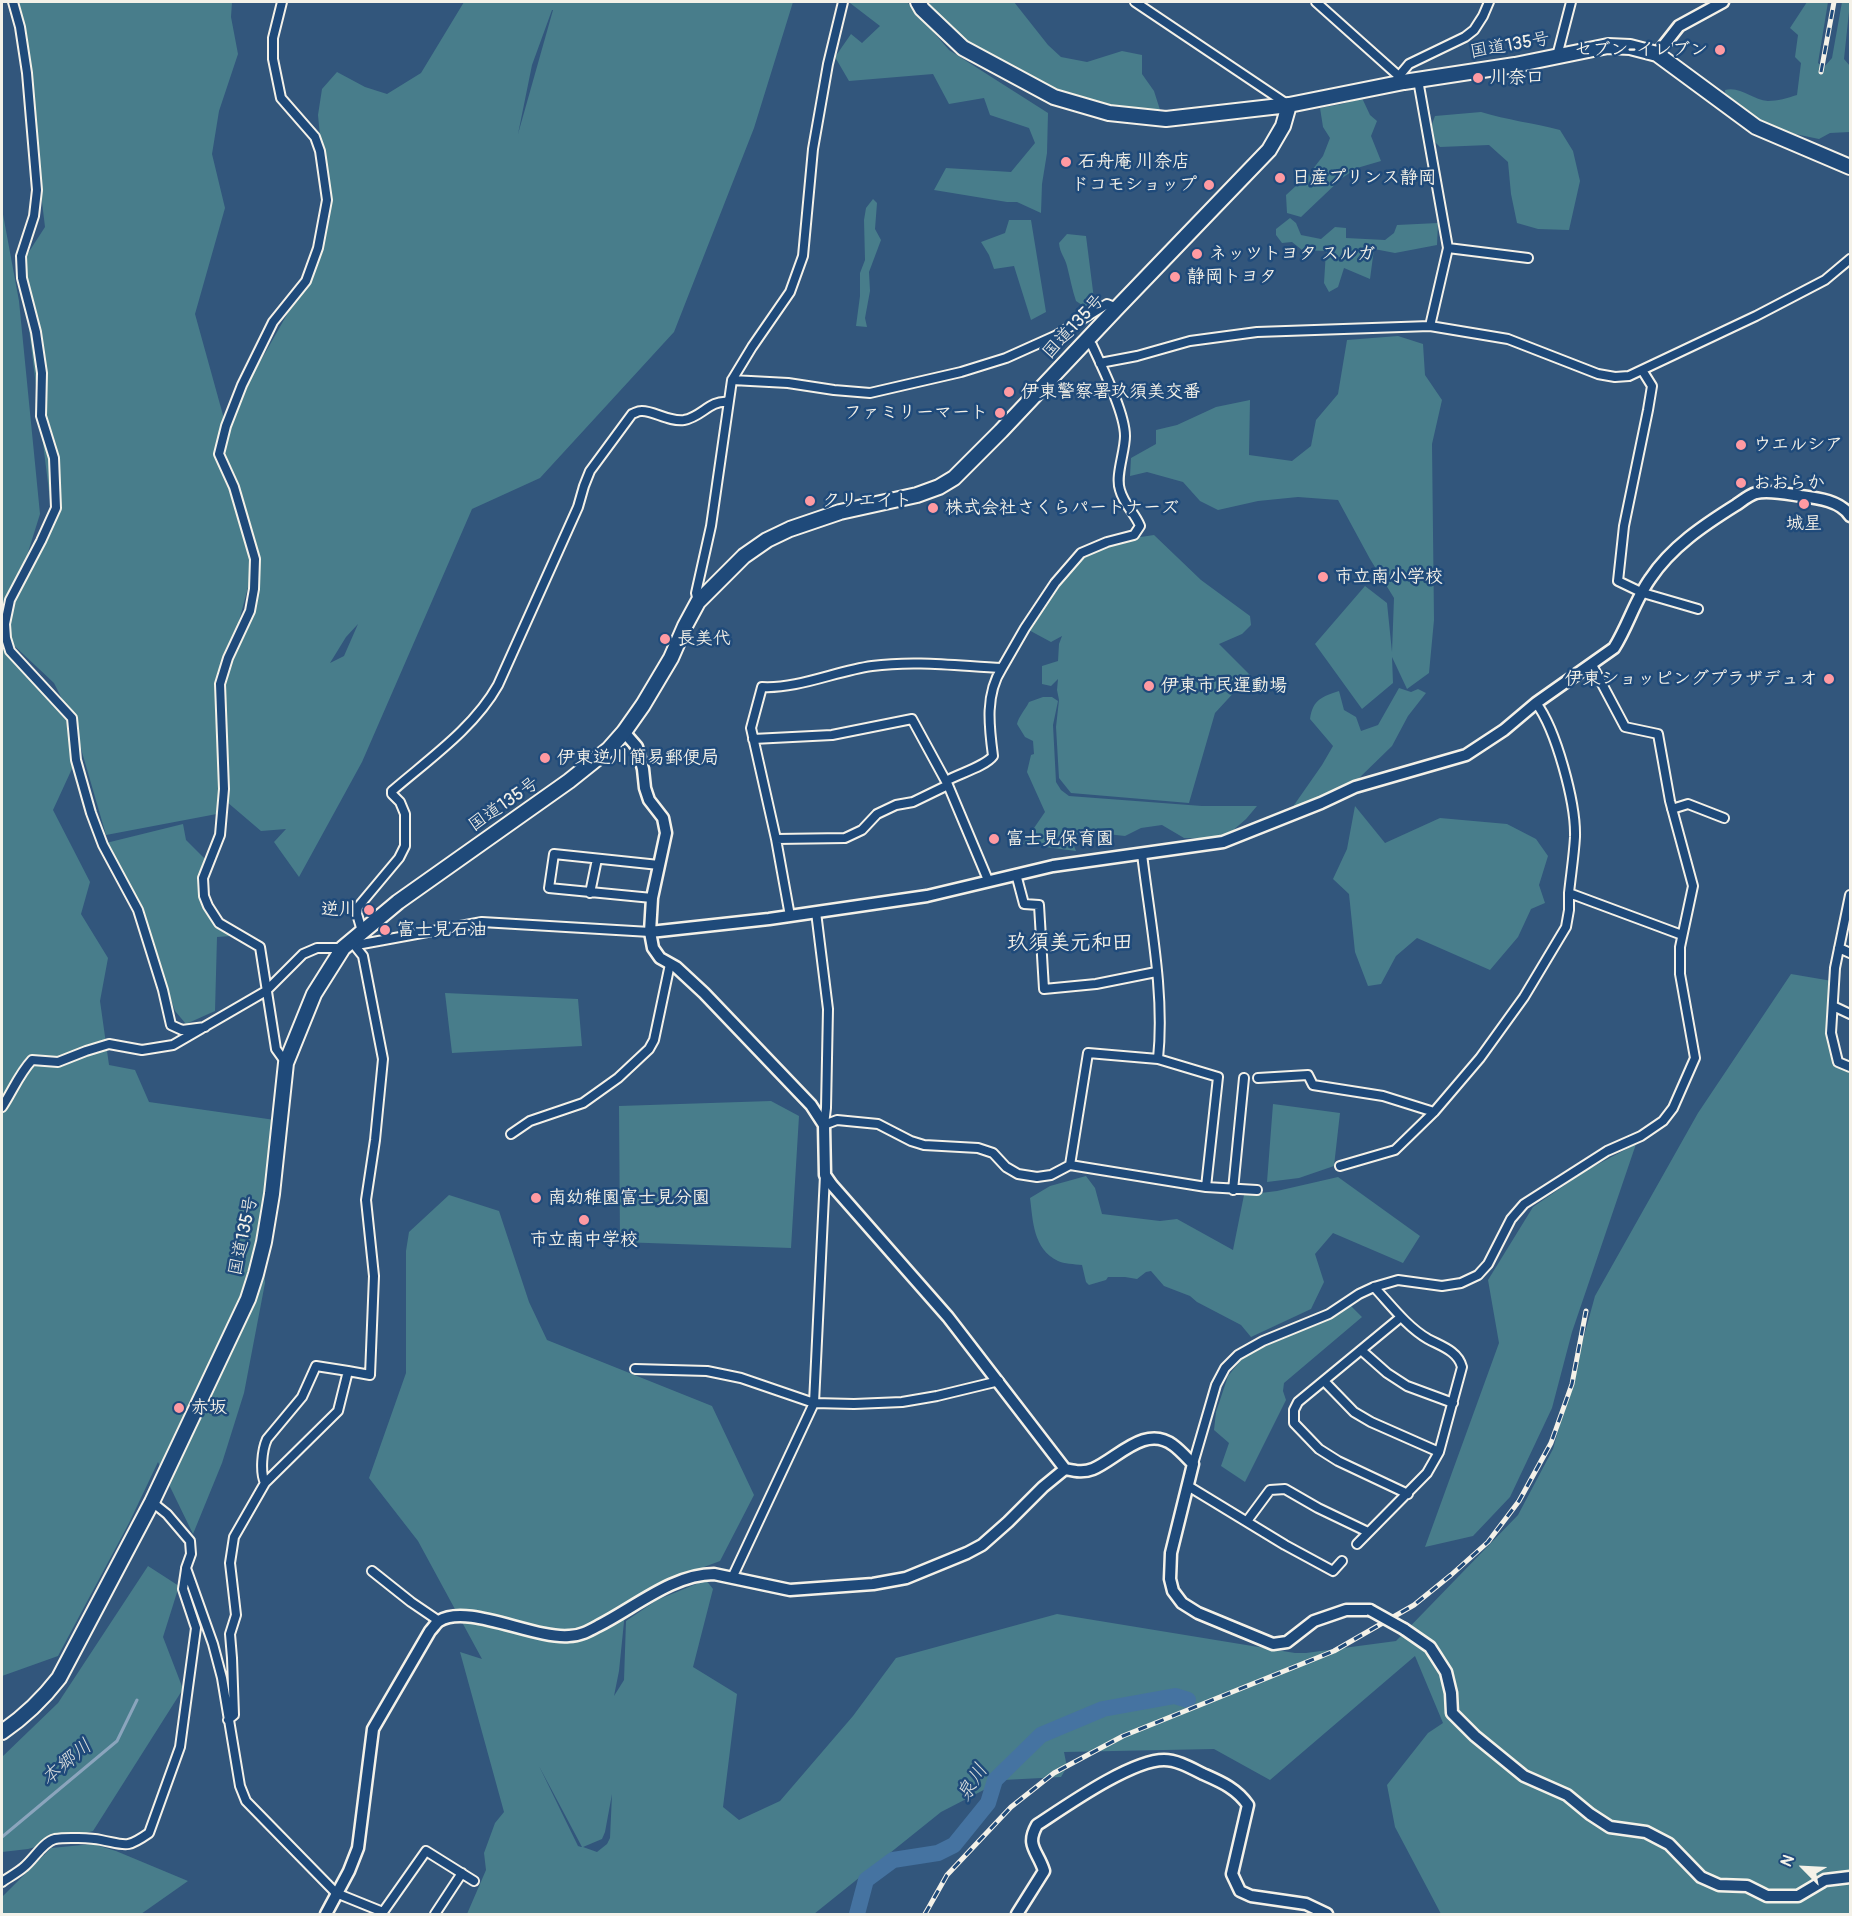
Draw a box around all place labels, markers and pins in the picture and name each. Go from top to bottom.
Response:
place label: セブン-イレブン [1574,39,1708,61]
marker: セブン-イレブン [1713,43,1727,57]
place label: 川奈口 [1490,67,1544,89]
marker: 川奈口 [1471,71,1485,85]
place label: 石舟庵 川奈店 [1078,151,1190,173]
marker: 石舟庵 川奈店 [1059,155,1073,169]
place label: 日産プリンス静岡 [1292,167,1436,189]
marker: 日産プリンス静岡 [1273,171,1287,185]
place label: ドコモショップ [1071,174,1197,196]
marker: ドコモショップ [1202,178,1216,192]
place label: ネッツトヨタ スルガ [1209,243,1375,265]
marker: ネッツトヨタ スルガ [1190,247,1204,261]
place label: 静岡トヨタ [1187,266,1277,288]
marker: 静岡トヨタ [1168,270,1182,284]
place label: 伊東警察署玖須美交番 [1021,381,1201,403]
marker: 伊東警察署玖須美交番 [1002,385,1016,399]
place label: ファミリーマート [844,402,988,424]
marker: ファミリーマート [993,406,1007,420]
place label: ウエルシア [1753,434,1843,456]
marker: ウエルシア [1734,438,1748,452]
place label: おおらか [1753,472,1825,494]
marker: おおらか [1734,476,1748,490]
place label: クリエイト [822,490,912,512]
marker: クリエイト [803,494,817,508]
place label: 株式会社さくらパートナーズ [945,497,1179,519]
marker: 城星 [1797,497,1811,511]
marker: 株式会社さくらパートナーズ [926,501,940,515]
place label: 城星 [1786,513,1822,535]
place label: 市立南小学校 [1335,566,1443,588]
marker: 市立南小学校 [1316,570,1330,584]
place label: 長美代 [677,628,731,650]
marker: 長美代 [658,632,672,646]
place label: 伊東ショッピングプラザデュオ [1565,668,1817,690]
marker: 伊東ショッピングプラザデュオ [1822,672,1836,686]
place label: 伊東市民運動場 [1161,675,1287,697]
marker: 伊東市民運動場 [1142,679,1156,693]
place label: 伊東逆川簡易郵便局 [557,747,719,769]
marker: 伊東逆川簡易郵便局 [538,751,552,765]
place label: 富士見保育園 [1006,828,1114,850]
marker: 富士見保育園 [987,832,1001,846]
place label: 逆川 [321,899,357,921]
marker: 逆川 [362,903,376,917]
place label: 富士見石油 [397,919,487,941]
marker: 富士見石油 [378,923,392,937]
place label: 南幼稚園富士見分園 [548,1187,710,1209]
marker: 南幼稚園富士見分園 [529,1191,543,1205]
marker: 市立南中学校 [577,1213,591,1227]
place label: 市立南中学校 [530,1229,638,1251]
place label: 赤坂 [191,1397,227,1419]
marker: 赤坂 [172,1401,186,1415]

